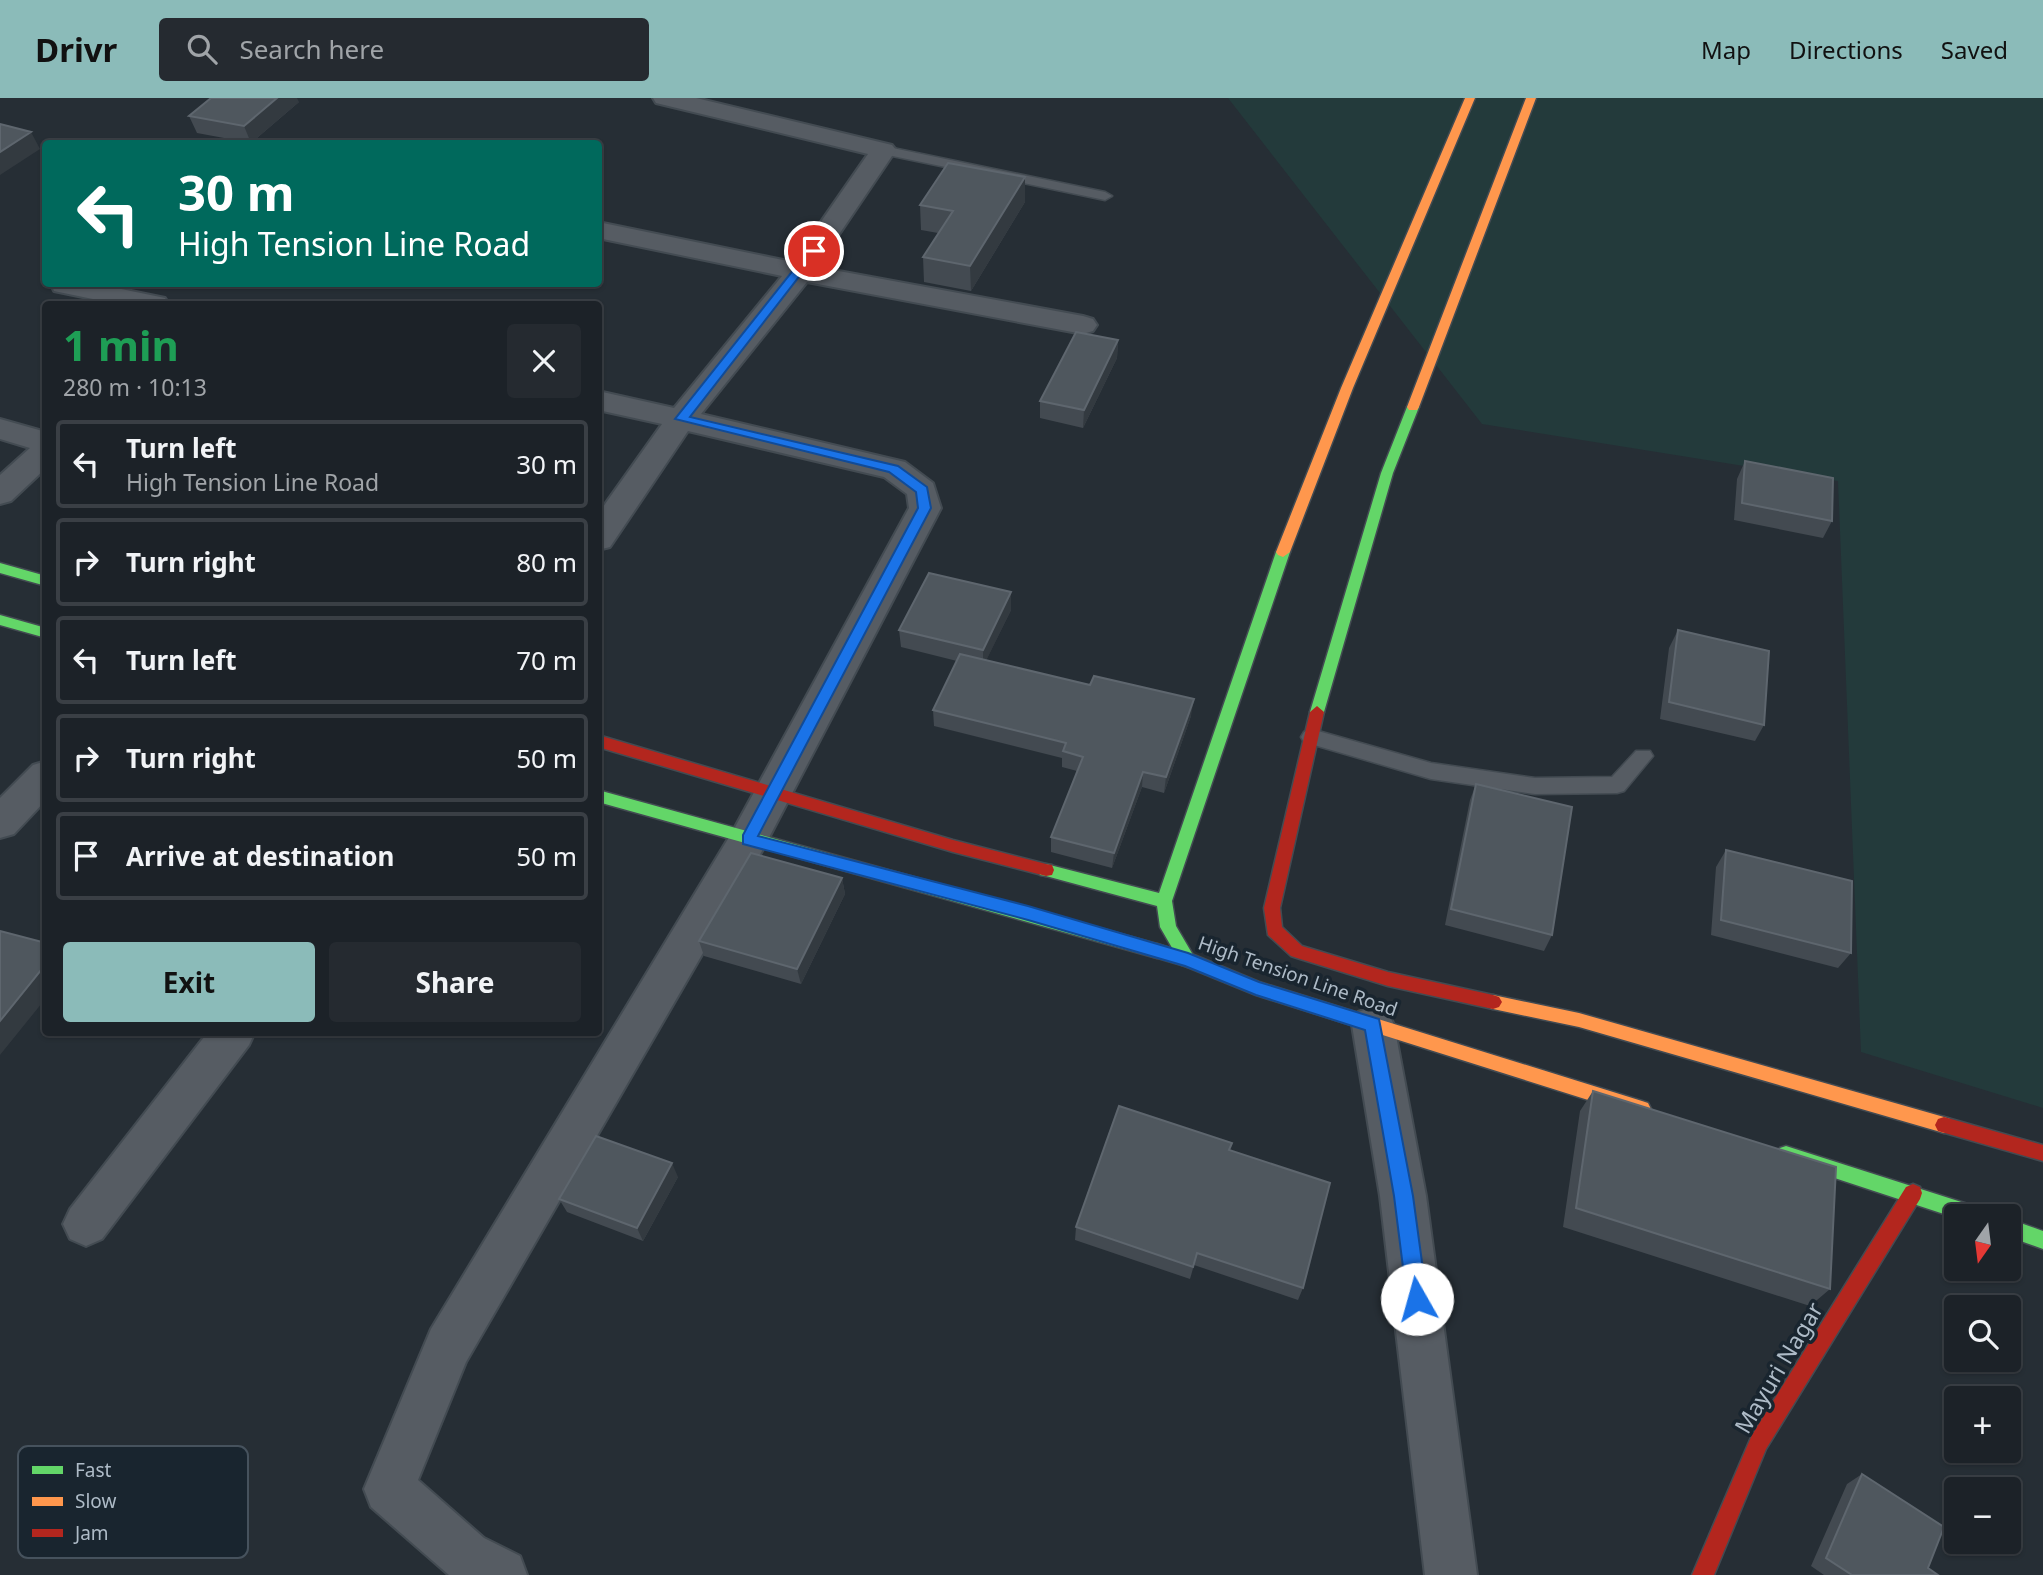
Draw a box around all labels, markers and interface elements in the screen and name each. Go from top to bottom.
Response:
search box [159,18,649,81]
text: Drivr [35,27,117,72]
icon: search [183,30,221,68]
text: Search here [239,31,384,67]
text: Map [1701,33,1751,66]
text: Directions [1789,33,1903,66]
text: Saved [1941,33,2008,66]
text: 30 m [178,159,295,225]
icon: left [63,168,154,259]
pin [784,221,844,281]
text: High Tension Line Road [178,222,530,265]
icon: arrive [795,232,833,270]
text: 1 min [63,316,179,373]
button: close [507,324,581,398]
text: 280 m · 10:13 [63,371,207,403]
text: Turn left [126,430,237,466]
icon: left [67,445,105,483]
text: 30 m [516,446,577,482]
text: High Tension Line Road [126,466,379,498]
icon: right [67,543,105,581]
text: Turn right [126,544,256,580]
text: 80 m [516,544,577,580]
icon: left [67,641,105,679]
text: Turn left [126,642,237,678]
text: 70 m [516,642,577,678]
icon: right [67,739,105,777]
text: Turn right [126,740,256,776]
text: 50 m [516,740,577,776]
icon: arrive [67,837,105,875]
text: Arrive at destination [126,838,395,874]
text: 50 m [516,838,577,874]
street label: High Tension Line Road [1195,930,1401,1022]
button: Exit [63,942,315,1022]
button: Share [329,942,581,1022]
north arrow [1944,1204,2021,1281]
map controls [1944,1204,2021,1554]
position arrow [1380,1262,1454,1336]
street label: Mayuri Nagar [1726,1295,1830,1439]
button: search [1944,1295,2021,1372]
button: + [1944,1386,2021,1463]
legend [18,1446,248,1558]
text: Fast [75,1457,112,1483]
button: − [1944,1477,2021,1554]
text: Slow [75,1488,116,1514]
text: Jam [73,1520,109,1546]

